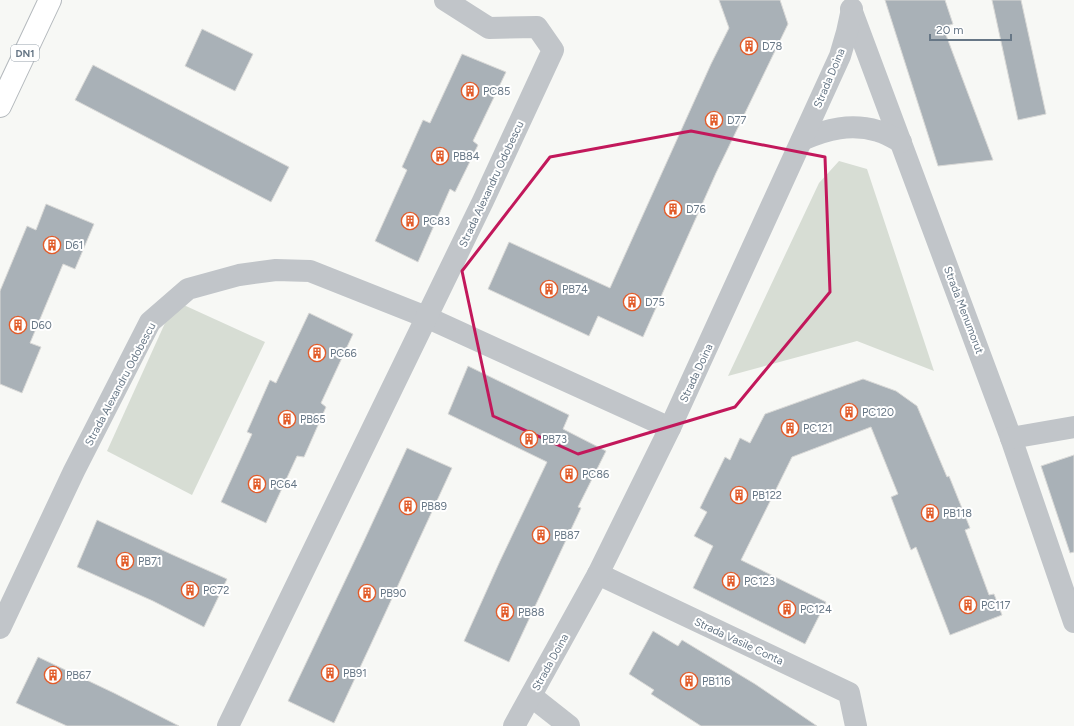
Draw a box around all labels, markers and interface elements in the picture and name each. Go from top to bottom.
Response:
scale bar [930,16,1011,42]
text: 20 m [936,23,964,37]
building icon: D78 [739,36,759,56]
place label: D78 [762,40,782,53]
road number: DN1 [11,45,39,61]
street label: Strada Doina [811,47,848,110]
building icon: PC85 [460,81,480,101]
place label: PC85 [483,85,510,98]
building icon: D77 [704,110,724,130]
place label: D77 [727,114,746,127]
street label: Strada Alexandru Odobescu [456,119,526,249]
building icon: PB84 [430,146,450,166]
place label: PB84 [453,150,480,163]
building icon: D76 [663,199,683,219]
place label: D76 [686,203,706,216]
building icon: PC83 [400,211,420,231]
place label: PC83 [423,215,450,228]
building icon: D61 [42,235,62,255]
place label: D61 [65,239,83,252]
street label: Strada Menumorut [941,265,986,356]
building icon: PB74 [539,279,559,299]
place label: PB74 [562,283,588,296]
building icon: D75 [622,292,642,312]
place label: D75 [645,296,665,309]
building icon: D60 [8,315,28,335]
place label: D60 [31,319,52,332]
street label: Strada Alexandru Odobescu [82,320,159,448]
street label: Strada Doina [677,342,716,405]
building icon: PC66 [307,343,327,363]
place label: PC66 [330,347,357,360]
building icon: PC120 [839,402,859,422]
place label: PC120 [862,406,894,419]
building icon: PB65 [277,409,297,429]
place label: PB65 [300,413,326,426]
building icon: PC121 [780,418,800,438]
place label: PC121 [803,422,833,435]
building icon: PB73 [519,429,539,449]
place label: PB73 [542,433,567,446]
building icon: PC86 [559,464,579,484]
place label: PC86 [582,468,609,481]
building icon: PC64 [247,474,267,494]
place label: PC64 [270,478,298,491]
building icon: PB122 [729,485,749,505]
place label: PB122 [752,489,782,502]
building icon: PB89 [398,496,418,516]
place label: PB89 [421,500,447,513]
building icon: PB118 [920,503,940,523]
place label: PB118 [943,507,972,520]
building icon: PB87 [531,525,551,545]
place label: PB87 [554,529,580,542]
building icon: PB71 [115,551,135,571]
place label: PB71 [138,555,162,568]
building icon: PC123 [721,571,741,591]
place label: PC123 [744,575,775,588]
building icon: PC72 [180,580,200,600]
building icon: PB90 [357,583,377,603]
place label: PC72 [203,584,229,597]
place label: PB90 [380,587,406,600]
building icon: PC117 [958,595,978,615]
building icon: PC124 [777,599,797,619]
place label: PC117 [981,599,1010,612]
building icon: PB88 [495,602,515,622]
place label: PC124 [800,603,832,616]
place label: PB88 [518,606,545,619]
street label: Strada Vasile Conta [692,615,785,668]
street label: Strada Doina [529,631,571,693]
building icon: PB91 [320,663,340,683]
building icon: PB67 [43,665,63,685]
place label: PB91 [343,667,367,680]
place label: PB67 [66,669,91,682]
building icon: PB116 [679,671,699,691]
place label: PB116 [702,675,730,688]

